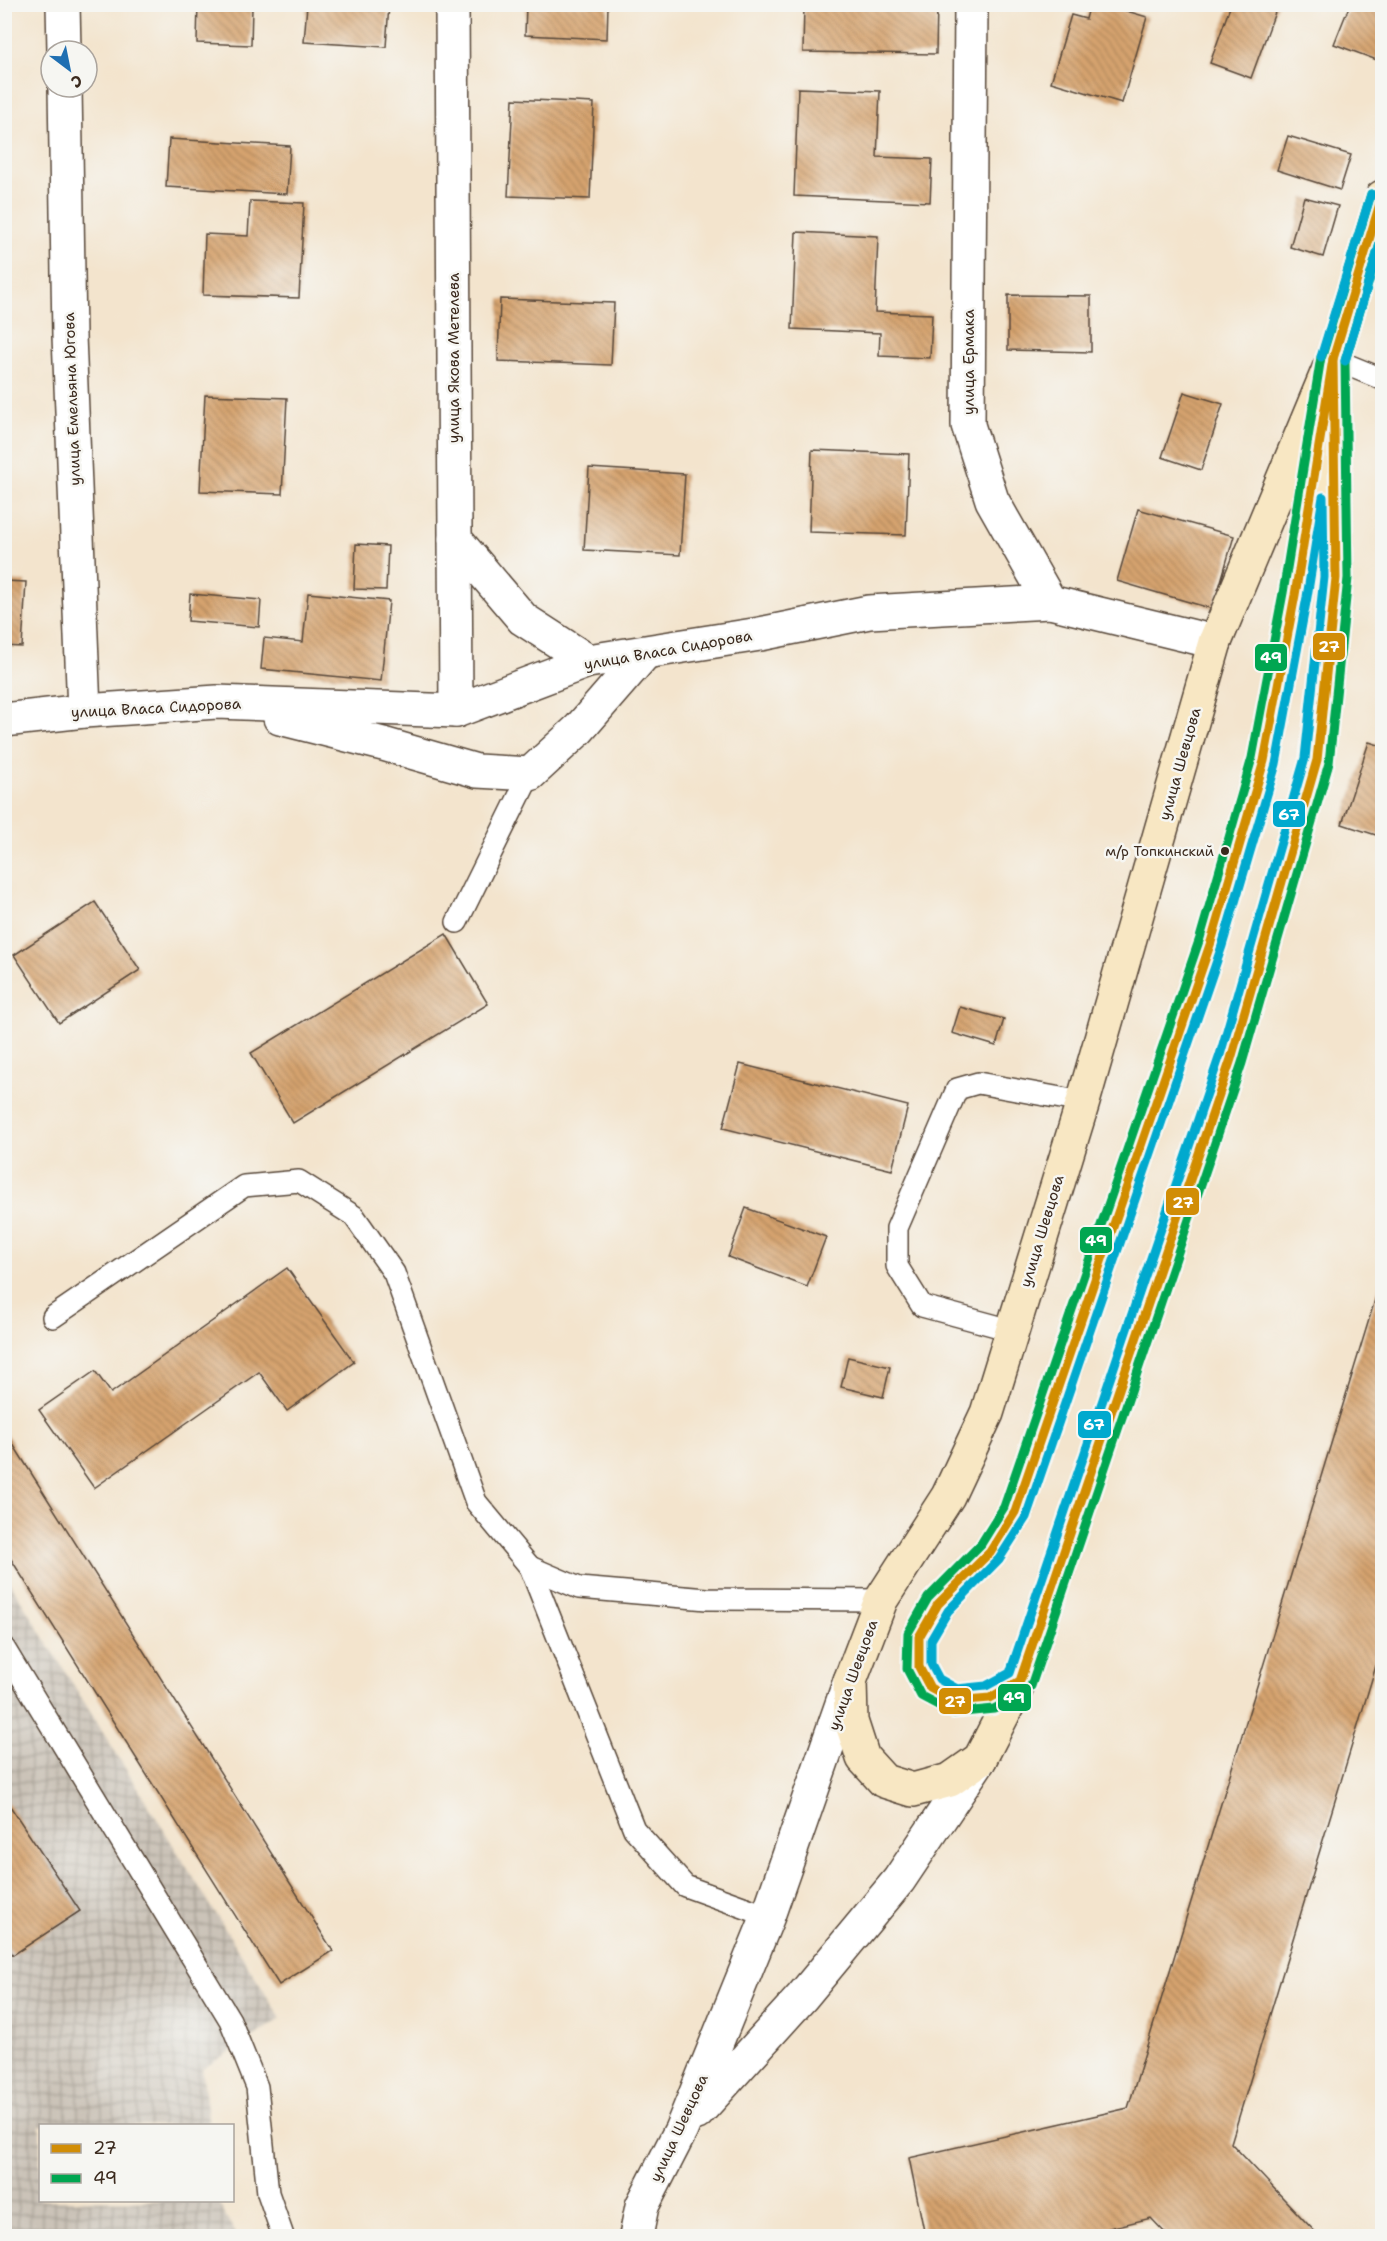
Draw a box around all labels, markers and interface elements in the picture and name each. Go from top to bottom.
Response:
north arrow [39,39,99,99]
text: С [67,70,86,93]
street label: улица Якова Метелева [444,272,464,443]
street label: улица Ермака [959,308,979,415]
street label: улица Емельяна Югова [59,311,85,486]
street label: улица Власа Сидорова [582,625,754,675]
line badge: 27 [1312,632,1346,661]
text: 27 [1318,636,1340,657]
line badge: 49 [1254,643,1288,672]
text: 49 [1260,647,1282,668]
street label: улица Власа Сидорова [71,694,242,722]
street label: улица Шевцова [1154,705,1206,823]
line badge: 67 [1272,800,1306,828]
text: 67 [1278,804,1300,825]
place label: м/р Топкинский [1105,842,1214,860]
marker: м/р Топкинский [1219,845,1231,857]
street label: улица Шевцова [1015,1172,1069,1290]
line badge: 27 [1165,1187,1200,1216]
text: 27 [1172,1192,1194,1213]
line badge: 49 [1079,1226,1113,1254]
text: 49 [1085,1230,1107,1251]
line badge: 67 [1077,1410,1112,1439]
text: 67 [1083,1414,1105,1435]
street label: улица Шевцова [824,1616,883,1733]
line badge: 49 [997,1683,1032,1712]
line badge: 27 [938,1687,972,1715]
text: 49 [1003,1687,1025,1708]
text: 27 [944,1691,966,1712]
street label: улица Шевцова [645,2070,713,2185]
legend [39,2124,234,2202]
text: 27 [93,2136,117,2160]
text: 49 [93,2166,117,2190]

